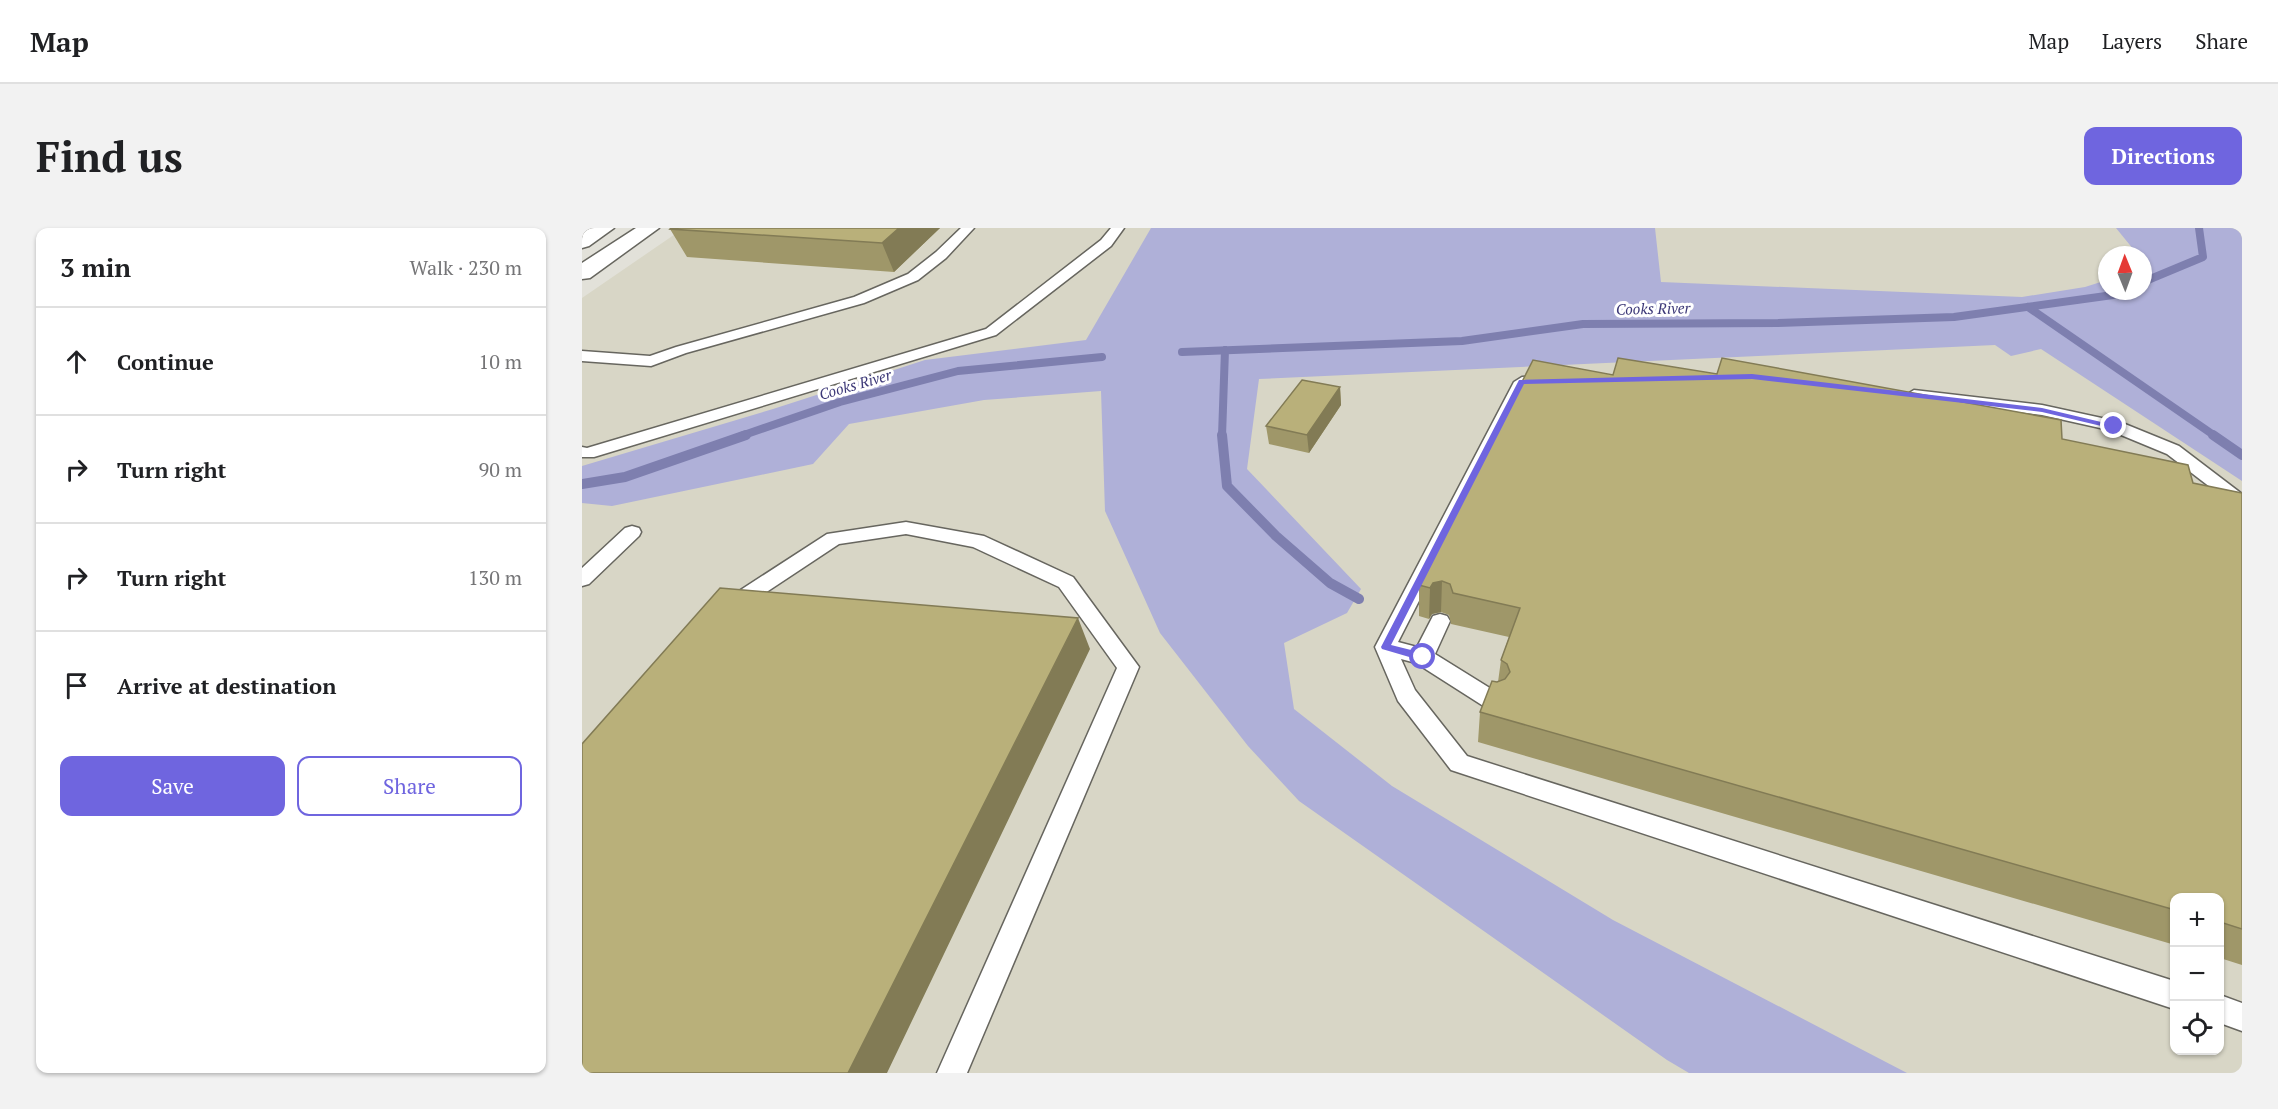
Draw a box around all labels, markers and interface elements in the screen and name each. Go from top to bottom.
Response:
text: Map [30,23,89,60]
text: Map [2028,27,2069,55]
text: Layers [2102,27,2162,55]
text: Share [2195,27,2248,55]
button: Directions [2084,127,2242,185]
text: Find us [36,128,183,184]
north arrow [2098,246,2152,300]
text: 3 min [60,250,131,284]
text: Walk · 230 m [410,254,522,281]
water label: Cooks River [1616,297,1692,319]
icon: ahead [60,345,93,378]
text: Continue [117,347,214,376]
text: 10 m [479,348,522,375]
water label: Cooks River [817,364,895,404]
route end [2100,412,2126,438]
icon: right [60,453,93,486]
text: Turn right [117,455,226,484]
text: 90 m [479,456,522,483]
icon: right [60,561,93,594]
text: Turn right [117,563,226,592]
text: 130 m [468,564,522,591]
route start [1409,643,1435,669]
icon: arrive [60,669,93,702]
text: Arrive at destination [117,671,336,700]
button: Save [60,756,285,816]
button: Share [297,756,522,816]
map controls [2170,893,2224,1055]
button: + [2170,893,2224,947]
button: − [2170,947,2224,1001]
button: locate [2170,1001,2224,1055]

